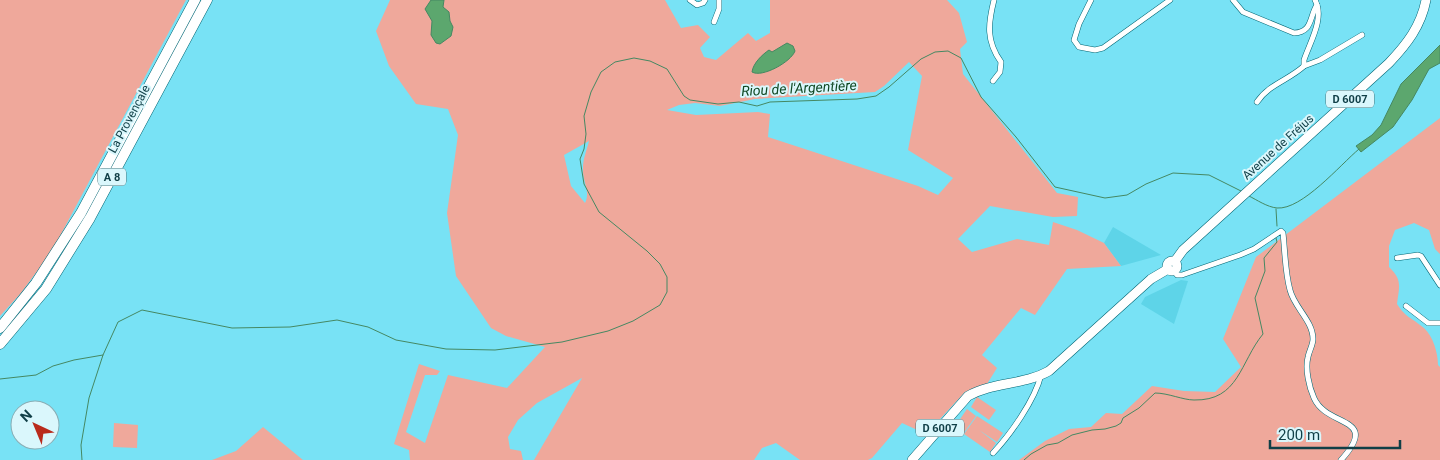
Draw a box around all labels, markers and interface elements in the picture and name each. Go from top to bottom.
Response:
water label: Riou de l'Argentière [741,77,857,99]
street label: La Provençale [105,83,153,155]
road number: D 6007 [1326,90,1374,108]
street label: Avenue de Fréjus [1240,111,1316,183]
road number: A 8 [98,168,126,186]
north arrow [10,400,60,450]
text: N [17,406,35,425]
scale bar [1270,418,1400,450]
road number: D 6007 [916,419,964,436]
text: 200 m [1278,426,1320,444]

